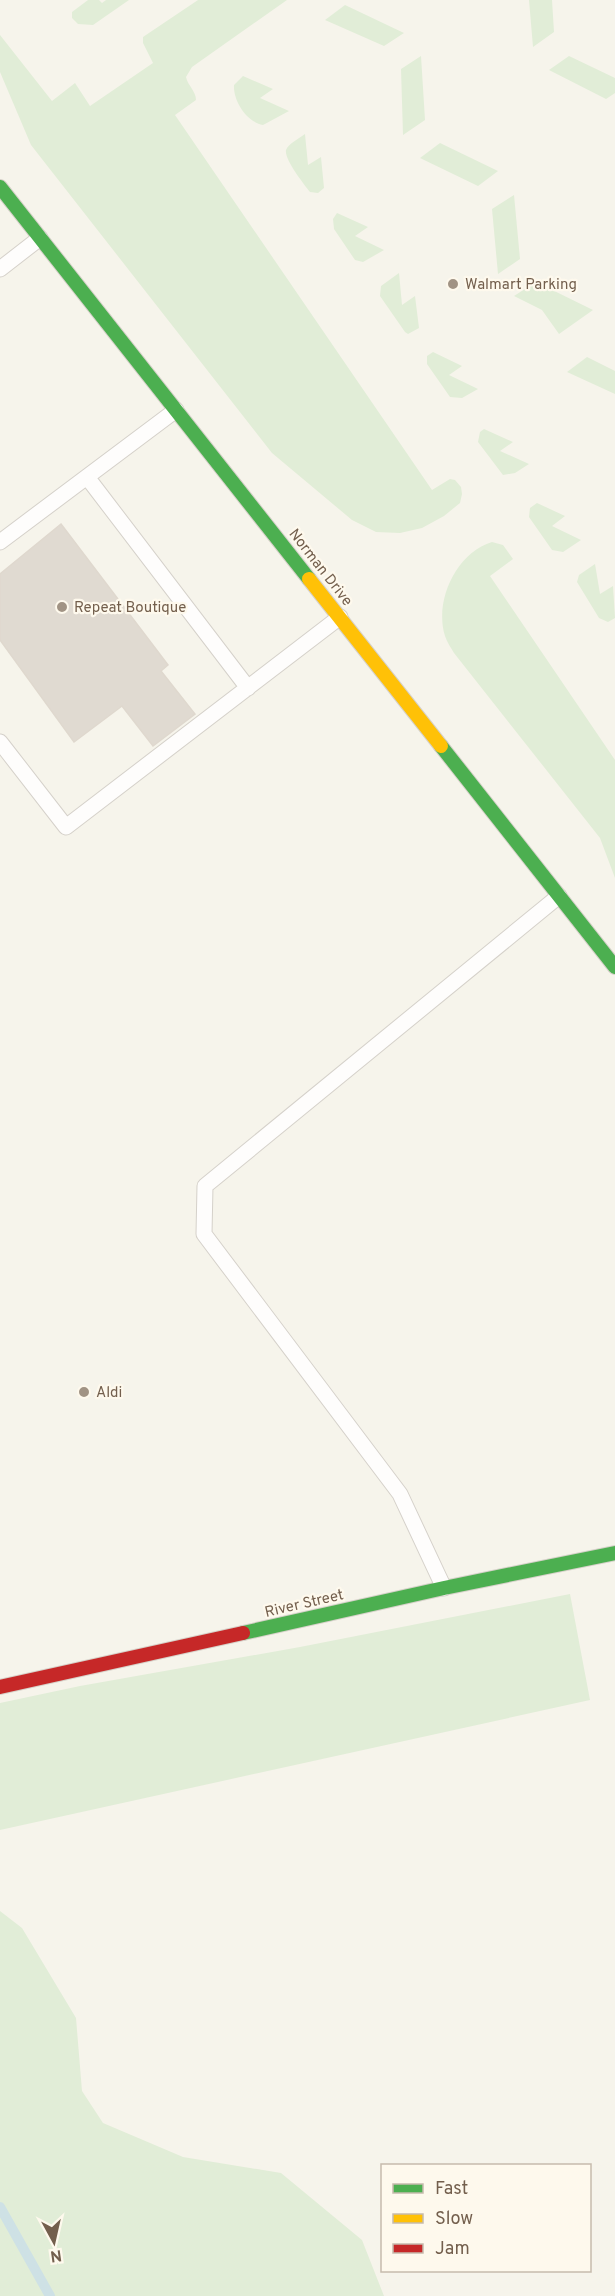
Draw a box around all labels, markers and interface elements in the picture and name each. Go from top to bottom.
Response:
place label: Walmart Parking [465,276,577,295]
marker: Walmart Parking [446,277,460,291]
street label: Norman Drive [284,525,356,610]
place label: Repeat Boutique [74,599,186,618]
marker: Repeat Boutique [55,600,69,614]
place label: Aldi [96,1384,122,1403]
marker: Aldi [77,1385,91,1399]
street label: River Street [263,1586,346,1623]
legend [381,2164,591,2272]
text: Fast [435,2178,468,2201]
text: Slow [435,2208,473,2231]
north arrow [24,2212,84,2272]
text: Jam [435,2238,470,2261]
text: N [49,2244,63,2266]

